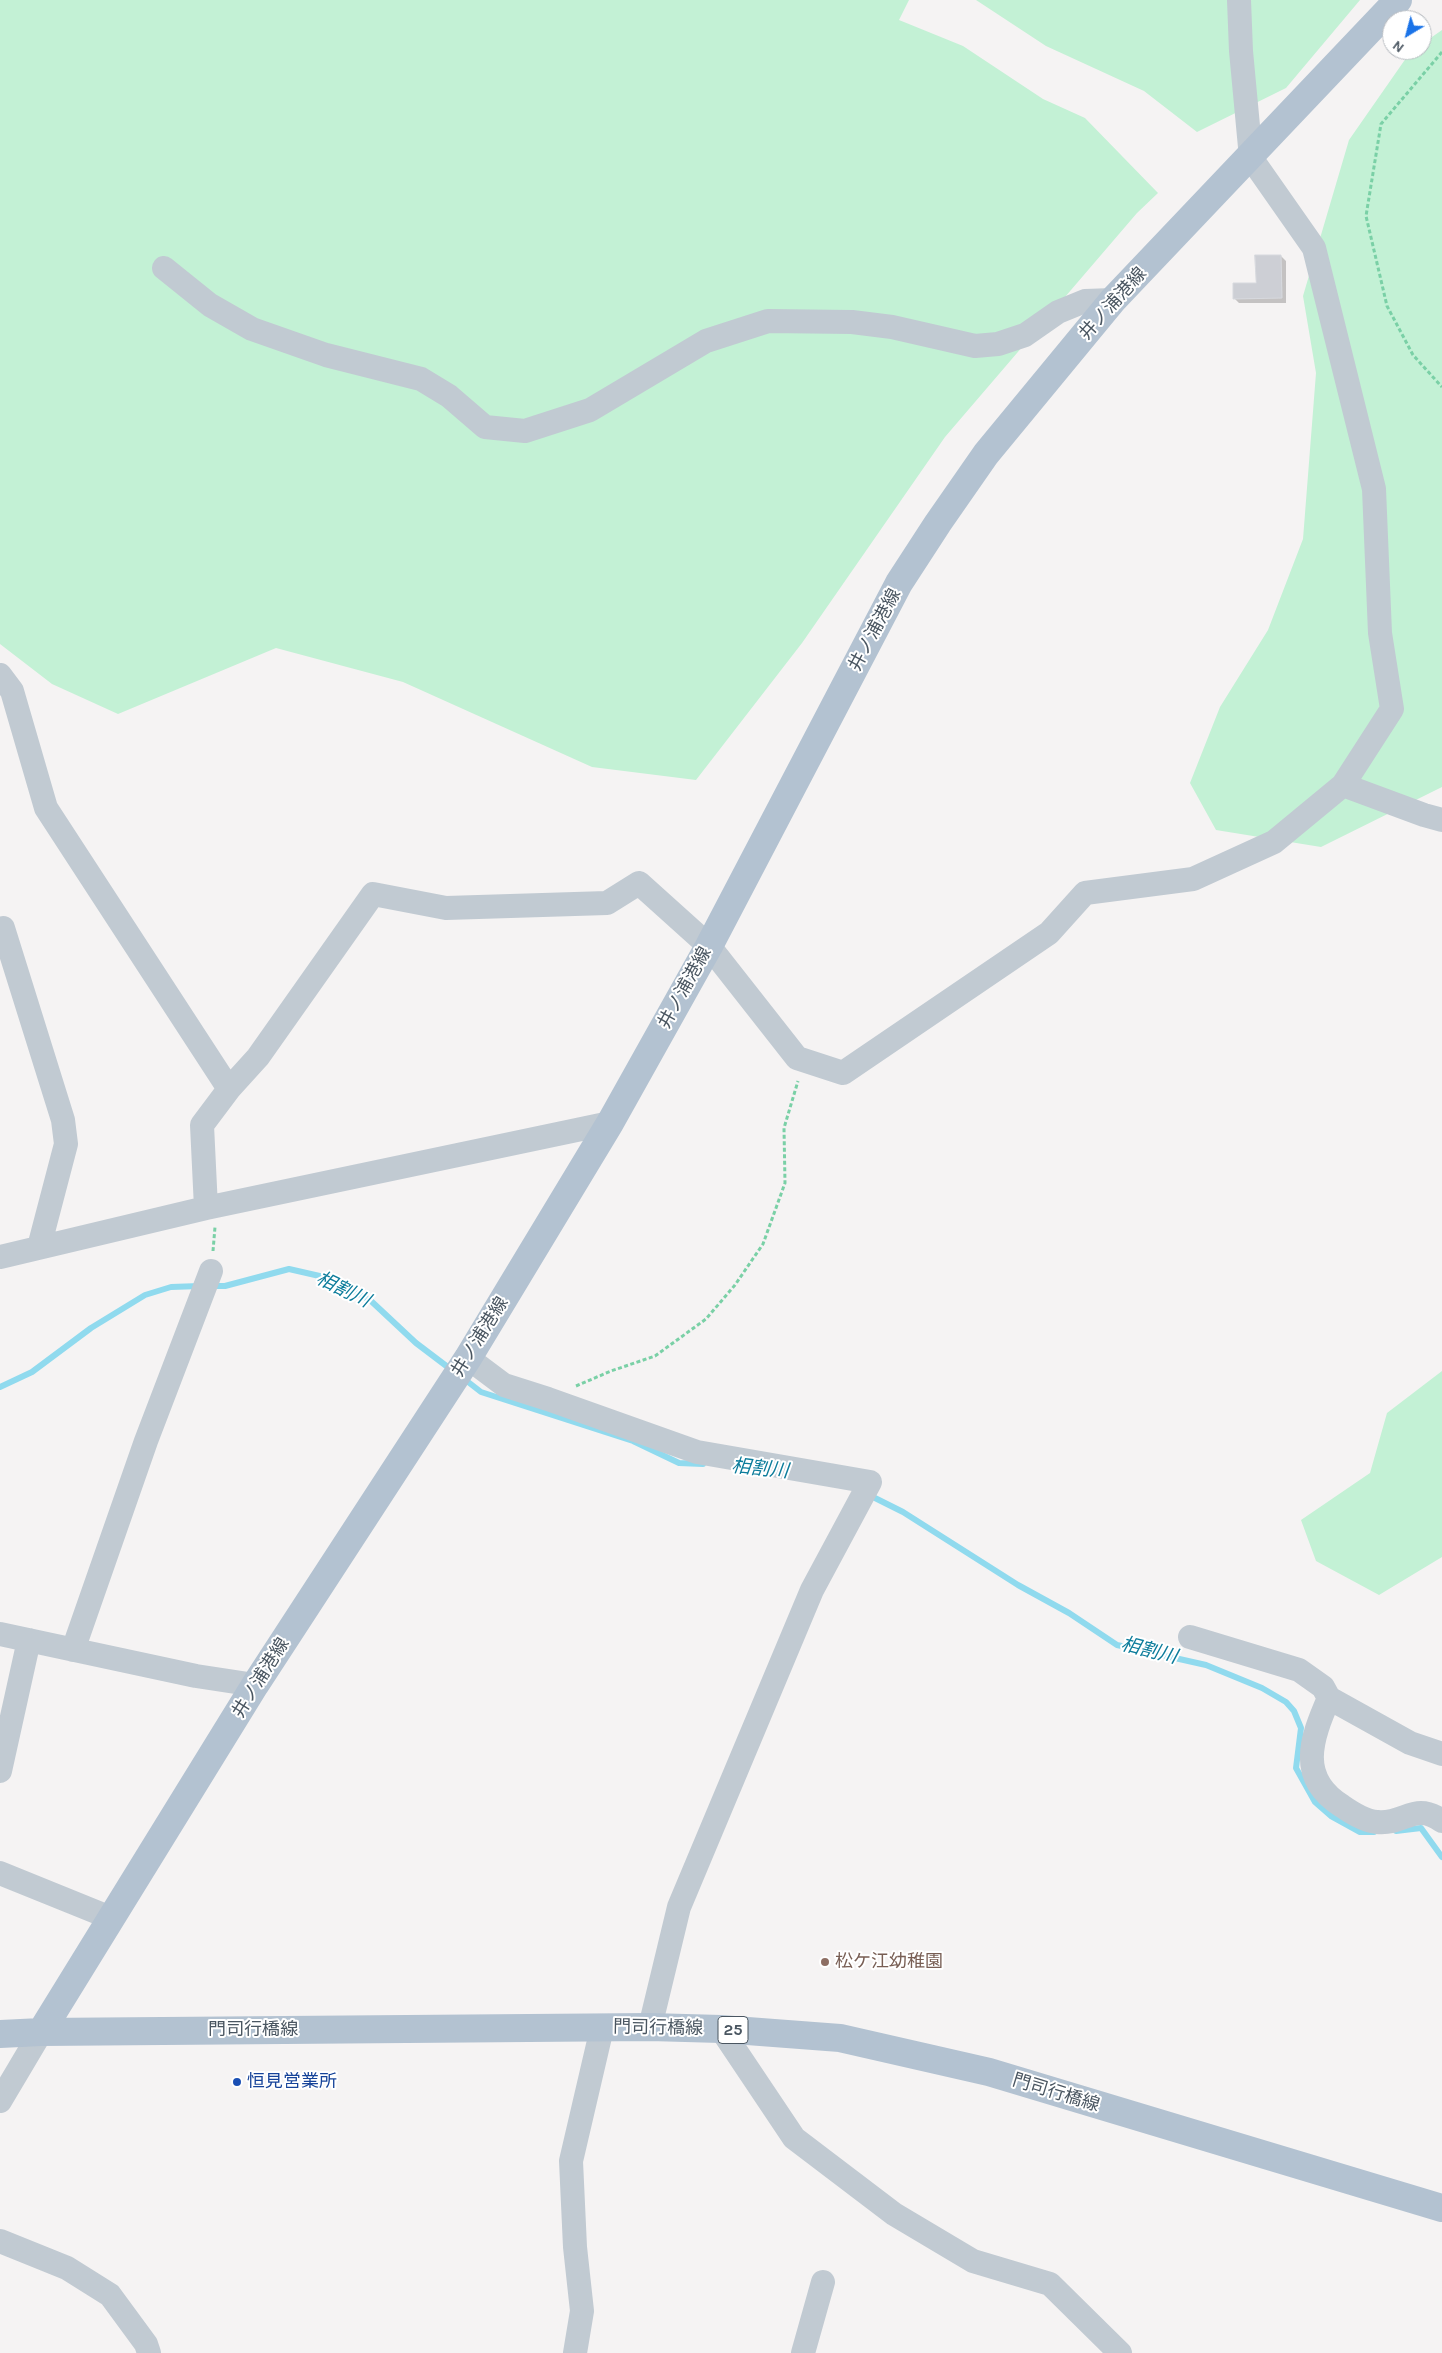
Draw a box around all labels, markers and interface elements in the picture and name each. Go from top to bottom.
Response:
north arrow [1382,10,1432,60]
text: N [1389,37,1407,56]
street label: 井ノ浦港線 [1075,263,1151,345]
street label: 井ノ浦港線 [844,585,906,675]
street label: 井ノ浦港線 [654,943,716,1033]
water label: 相割川 [312,1267,374,1313]
street label: 井ノ浦港線 [447,1293,513,1381]
water label: 相割川 [730,1455,790,1483]
water label: 相割川 [1119,1633,1179,1669]
street label: 井ノ浦港線 [228,1634,294,1722]
place label: 松ケ江幼稚園 [835,1951,943,1973]
marker: 松ケ江幼稚園 [819,1956,831,1968]
street label: 門司行橋線 [613,2016,703,2040]
road number: 25 [718,2016,748,2044]
street label: 門司行橋線 [208,2019,298,2041]
street label: 門司行橋線 [1010,2070,1102,2116]
place label: 恒見営業所 [247,2071,337,2093]
marker: 恒見営業所 [231,2076,243,2088]

